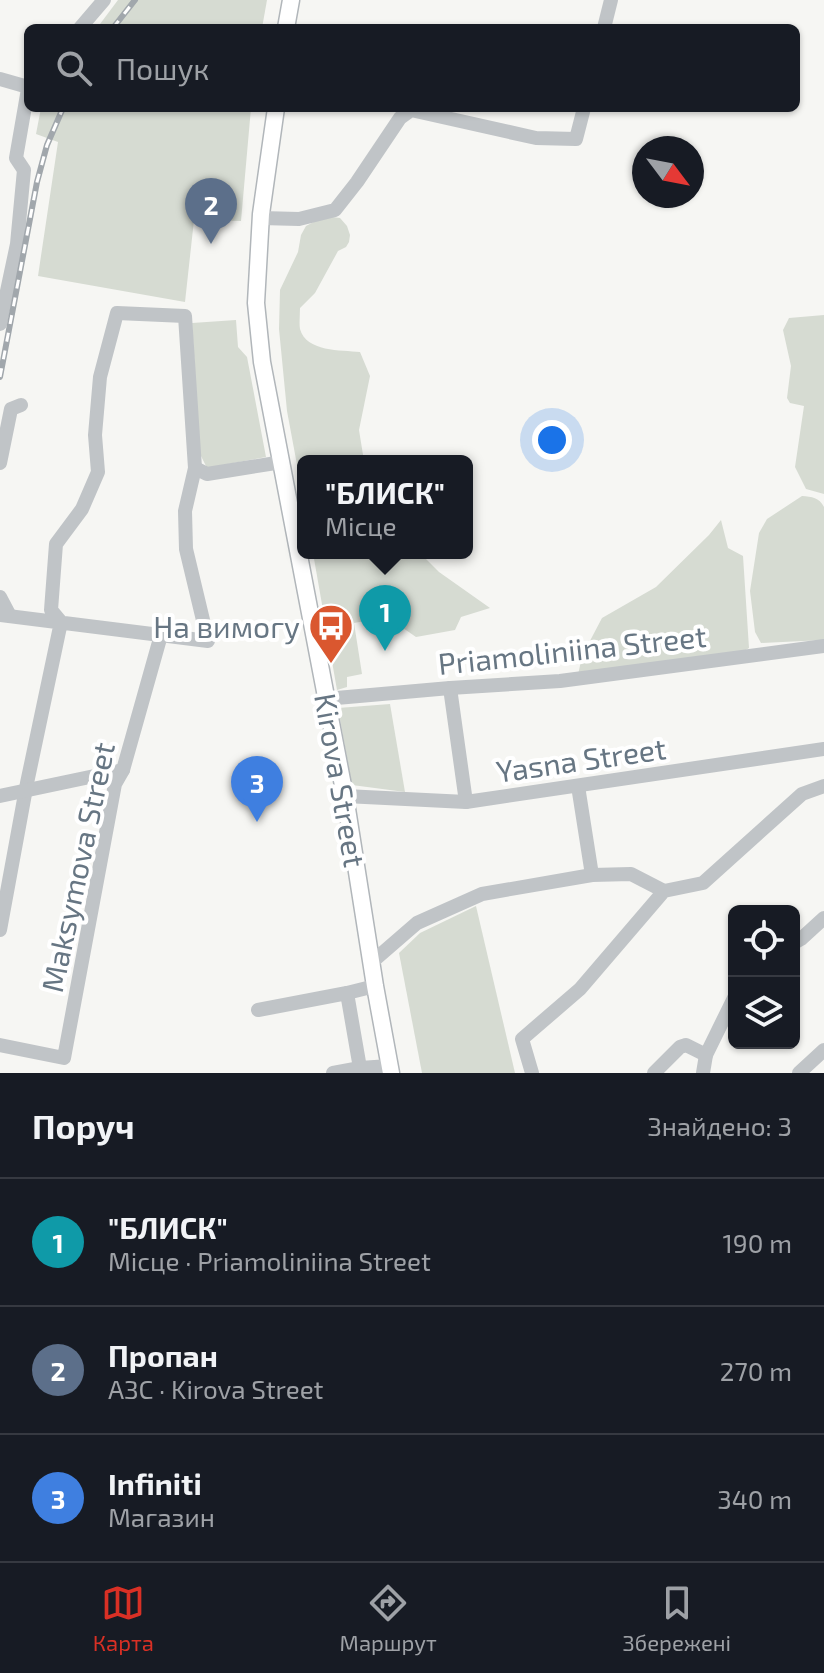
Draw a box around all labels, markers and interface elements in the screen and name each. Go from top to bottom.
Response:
search box [24,24,800,112]
icon: search [52,46,96,90]
text: Пошук [116,50,209,86]
north arrow [632,136,704,208]
pin: 2 [185,178,237,244]
your location [532,420,572,460]
popup [297,455,473,559]
text: "БЛИСК" [325,474,445,510]
text: Місце [325,510,397,541]
pin: 1 [359,585,411,651]
bus stop icon: На вимогу [307,602,355,665]
place label: На вимогу [153,608,300,645]
street label: Priamoliniina Street [436,617,708,681]
street label: Kirova Street [308,690,374,870]
street label: Yasna Street [494,729,668,789]
street label: Maksymova Street [33,739,121,995]
pin: 3 [231,756,283,822]
map controls [728,905,800,1049]
button: locate [728,905,800,977]
button: layers [728,977,800,1049]
text: Поруч [32,1105,135,1146]
text: Знайдено: 3 [647,1110,792,1141]
text: "БЛИСК" [108,1209,228,1245]
text: 1 [52,1227,64,1258]
text: 190 m [723,1227,792,1258]
text: Місце · Priamoliniina Street [108,1245,431,1276]
text: Пропан [108,1337,218,1373]
text: 2 [50,1355,66,1386]
text: 270 m [720,1355,792,1386]
text: АЗС · Kirova Street [108,1373,324,1404]
text: Infiniti [108,1465,202,1501]
text: 3 [51,1483,65,1514]
text: 340 m [717,1483,792,1514]
text: Магазин [108,1501,215,1532]
tab: Карта [93,1581,154,1655]
tab: Маршрут [340,1581,437,1655]
tab: Збережені [622,1581,731,1655]

